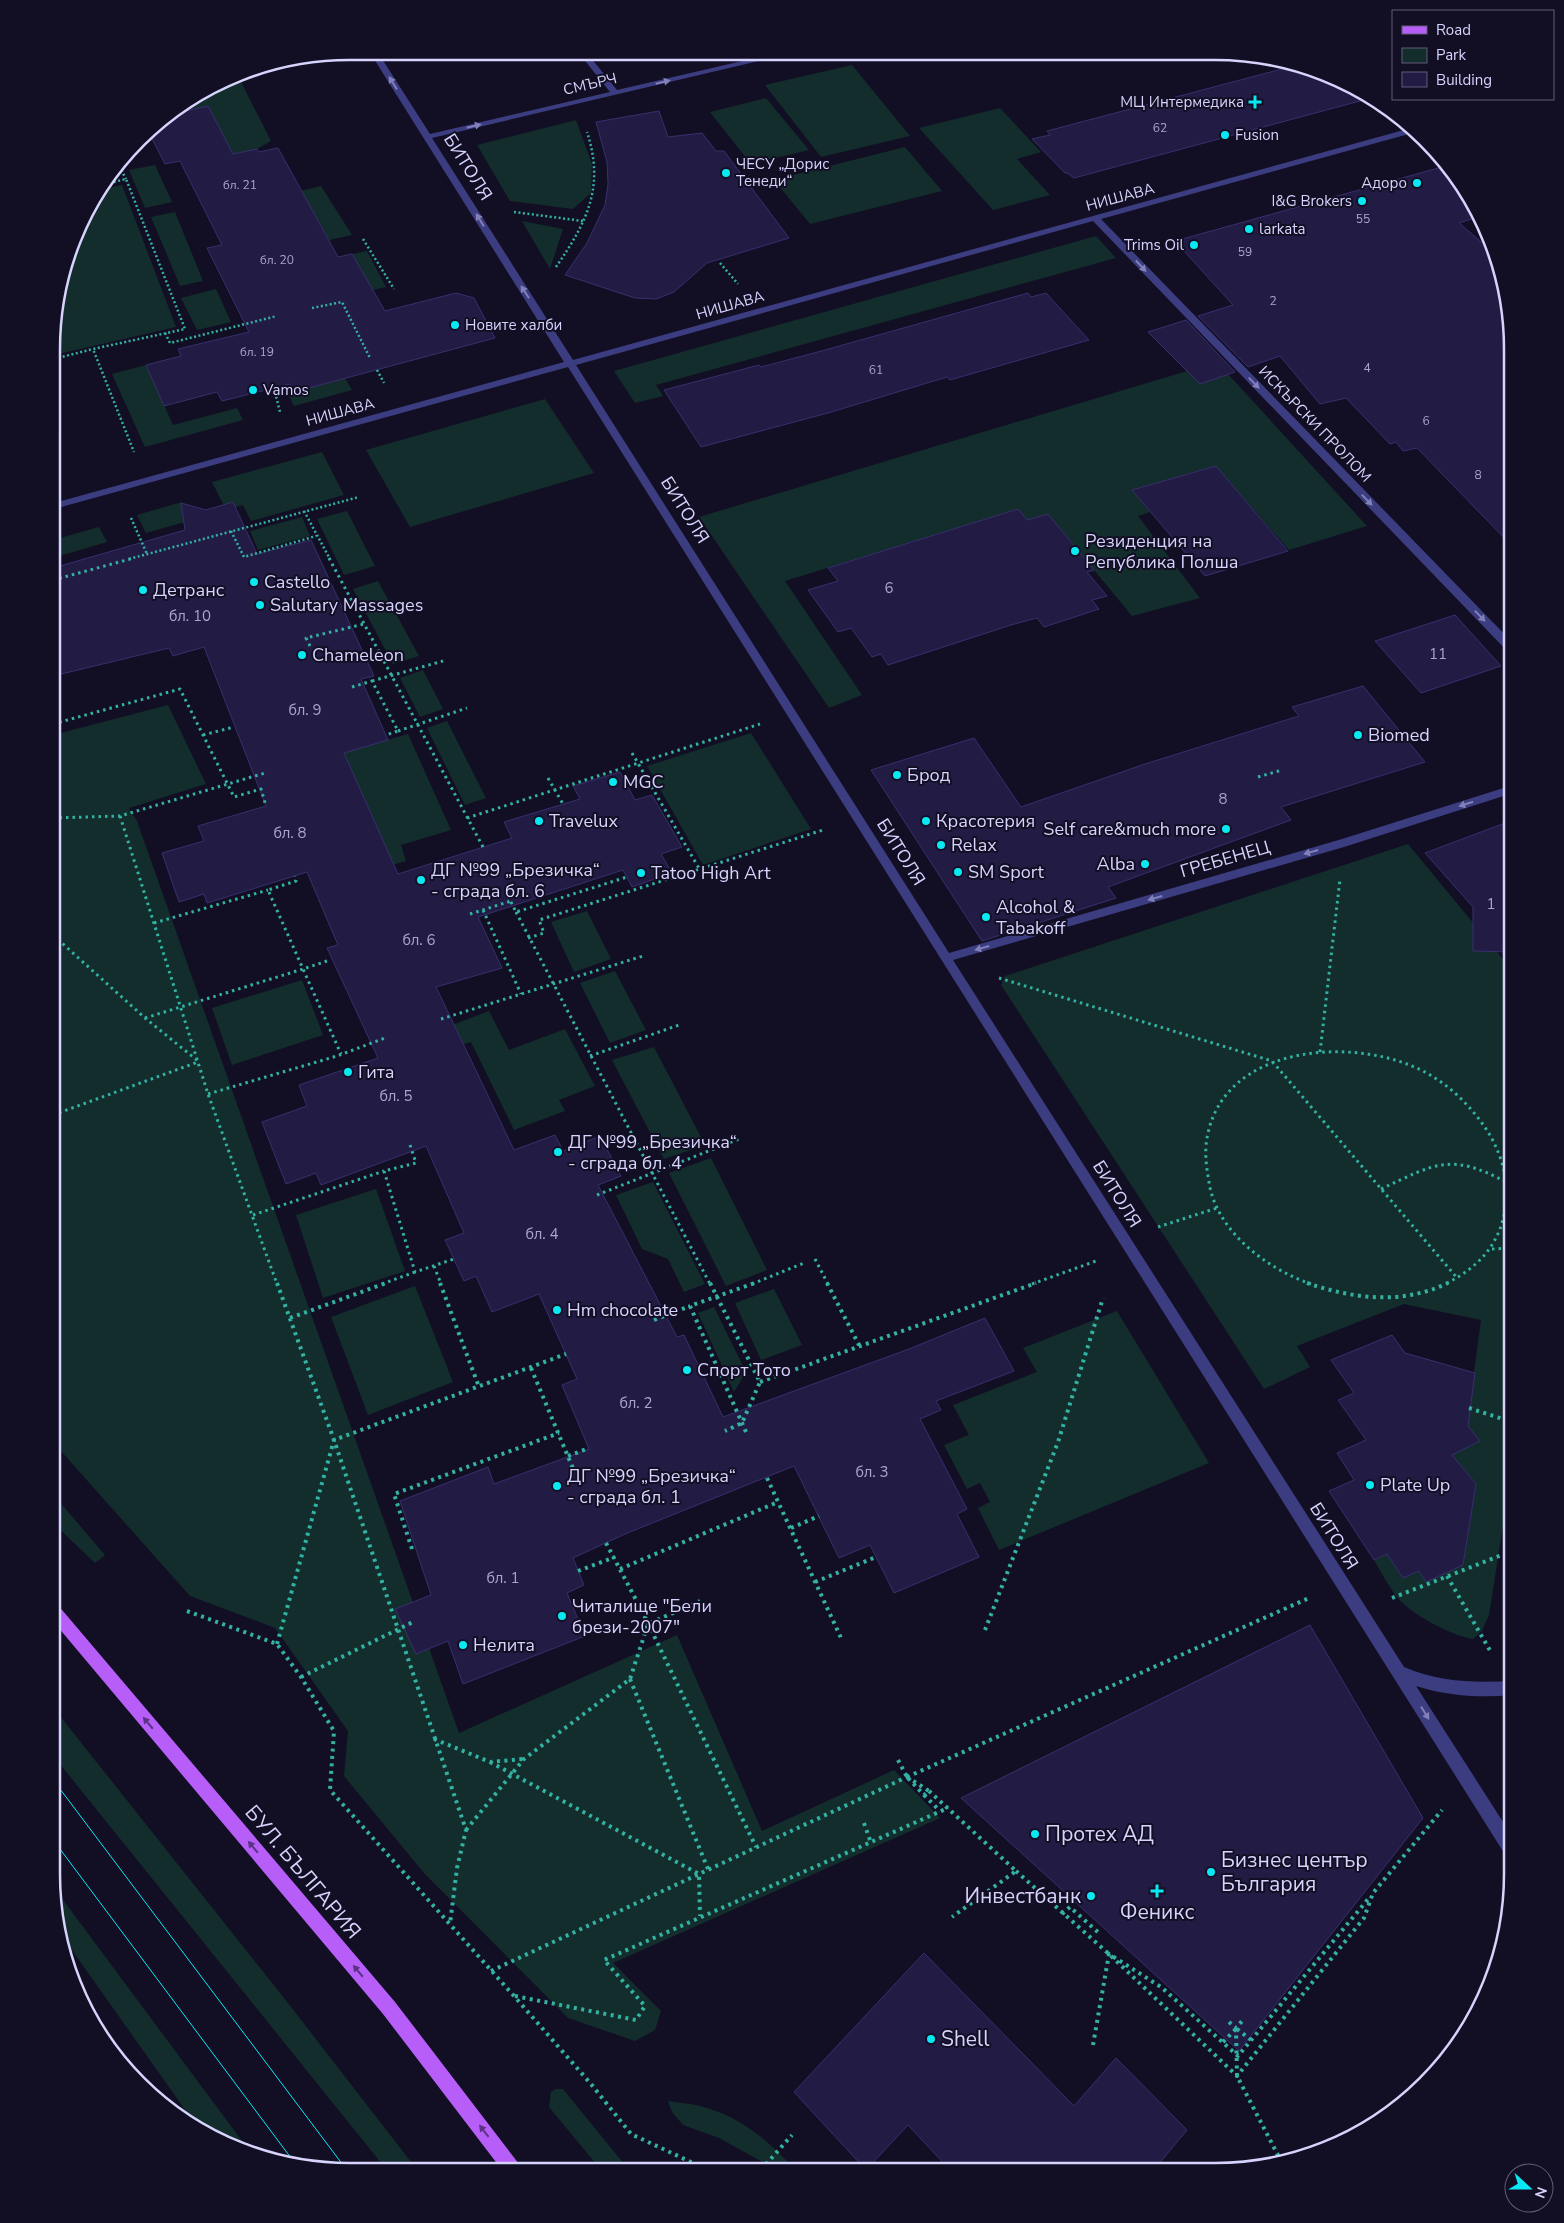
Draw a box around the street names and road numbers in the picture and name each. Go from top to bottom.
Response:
street label: СМЪРЧ [561,68,619,100]
street label: БИТОЛЯ [438,129,498,205]
street label: НИШАВА [1084,178,1157,216]
street label: НИШАВА [694,286,767,324]
street label: ИСКЪРСКИ ПРОЛОМ [1254,362,1376,486]
street label: НИШАВА [304,393,377,431]
street label: БИТОЛЯ [655,472,715,548]
street label: БИТОЛЯ [871,814,931,890]
street label: ГРЕБЕНЕЦ [1177,835,1273,883]
street label: БИТОЛЯ [1087,1156,1147,1232]
street label: БИТОЛЯ [1304,1498,1364,1574]
street label: БУЛ. БЪЛГАРИЯ [239,1799,367,1945]

